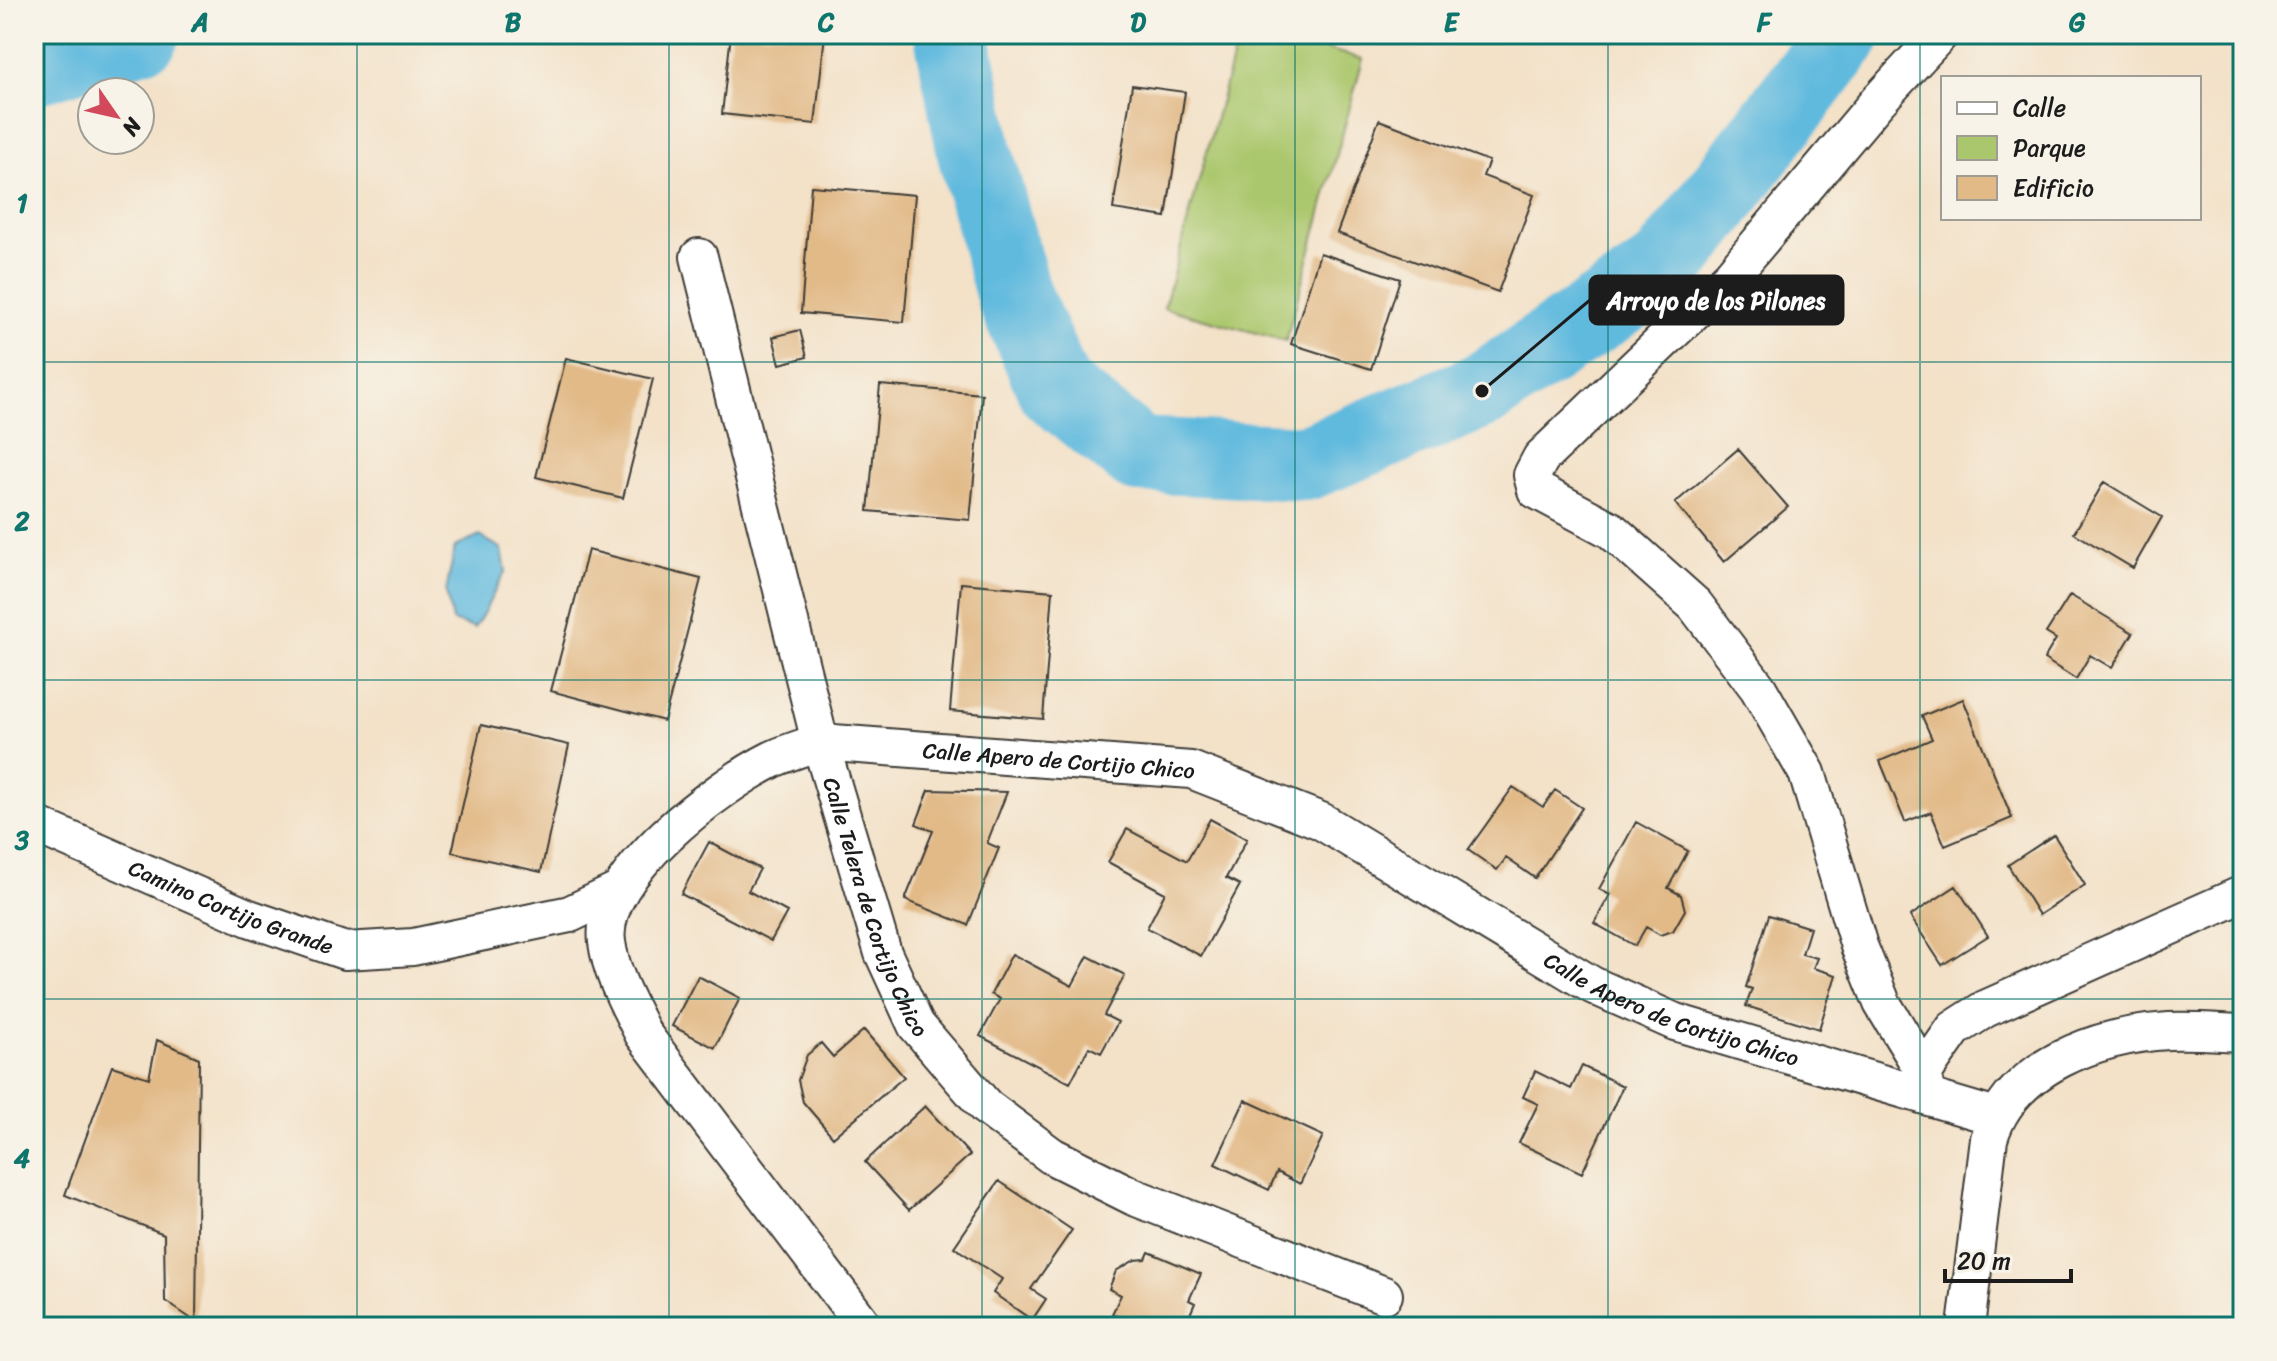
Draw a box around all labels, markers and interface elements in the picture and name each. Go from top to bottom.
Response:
text: A [190,0,209,45]
text: B [505,0,522,45]
text: C [817,0,835,45]
text: D [1130,0,1146,45]
text: E [1444,0,1461,45]
text: F [1756,0,1773,45]
text: G [2069,0,2086,45]
north arrow [76,76,156,156]
legend [1941,76,2201,220]
text: Calle [2013,87,2066,129]
text: N [111,109,153,145]
text: Parque [2013,127,2086,169]
text: Edificio [2013,167,2094,209]
text: 1 [16,180,28,226]
callout: Arroyo de los Pilones [1590,276,1843,324]
text: Arroyo de los Pilones [1606,280,1827,322]
text: 2 [13,498,30,544]
street label: Calle Apero de Cortijo Chico [921,730,1196,790]
street label: Calle Telera de Cortijo Chico [812,772,938,1046]
text: 3 [14,817,30,863]
street label: Camino Cortijo Grande [122,848,339,965]
street label: Calle Apero de Cortijo Chico [1536,941,1804,1077]
text: 4 [14,1135,30,1181]
scale bar [1945,1233,2071,1283]
text: 20 m [1957,1240,2011,1282]

